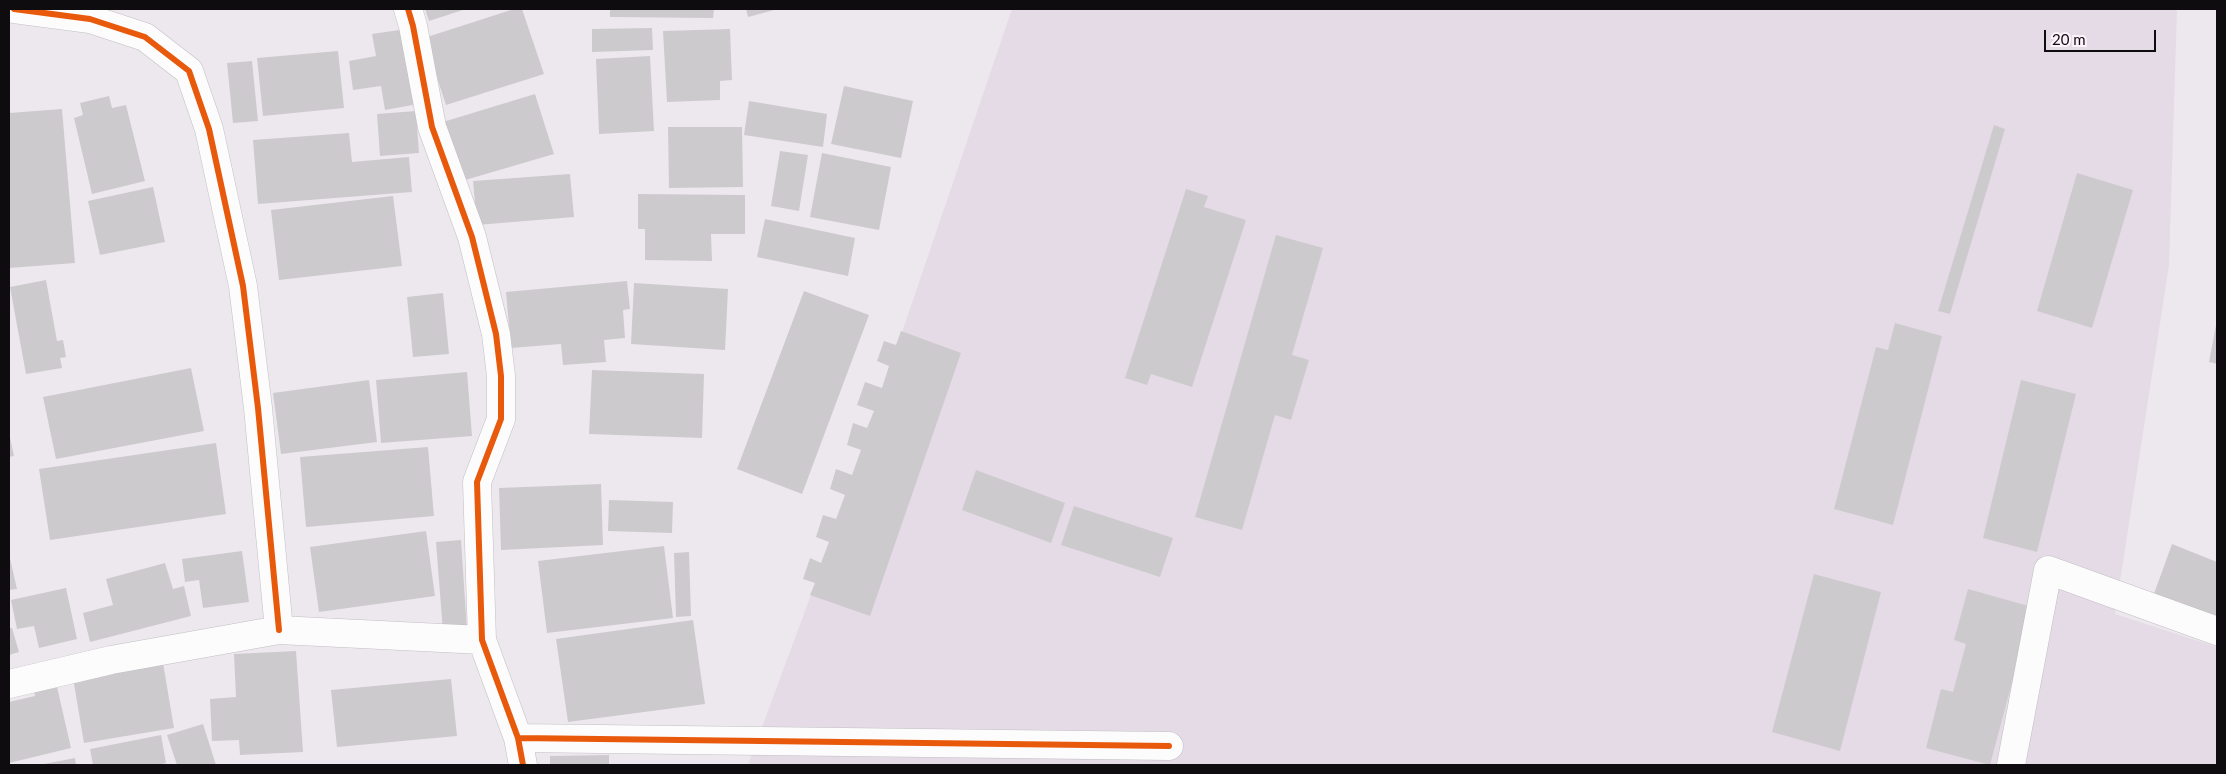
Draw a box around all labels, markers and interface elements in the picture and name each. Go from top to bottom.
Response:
scale bar [2046,20,2158,52]
text: 20 m [2052,30,2086,48]

